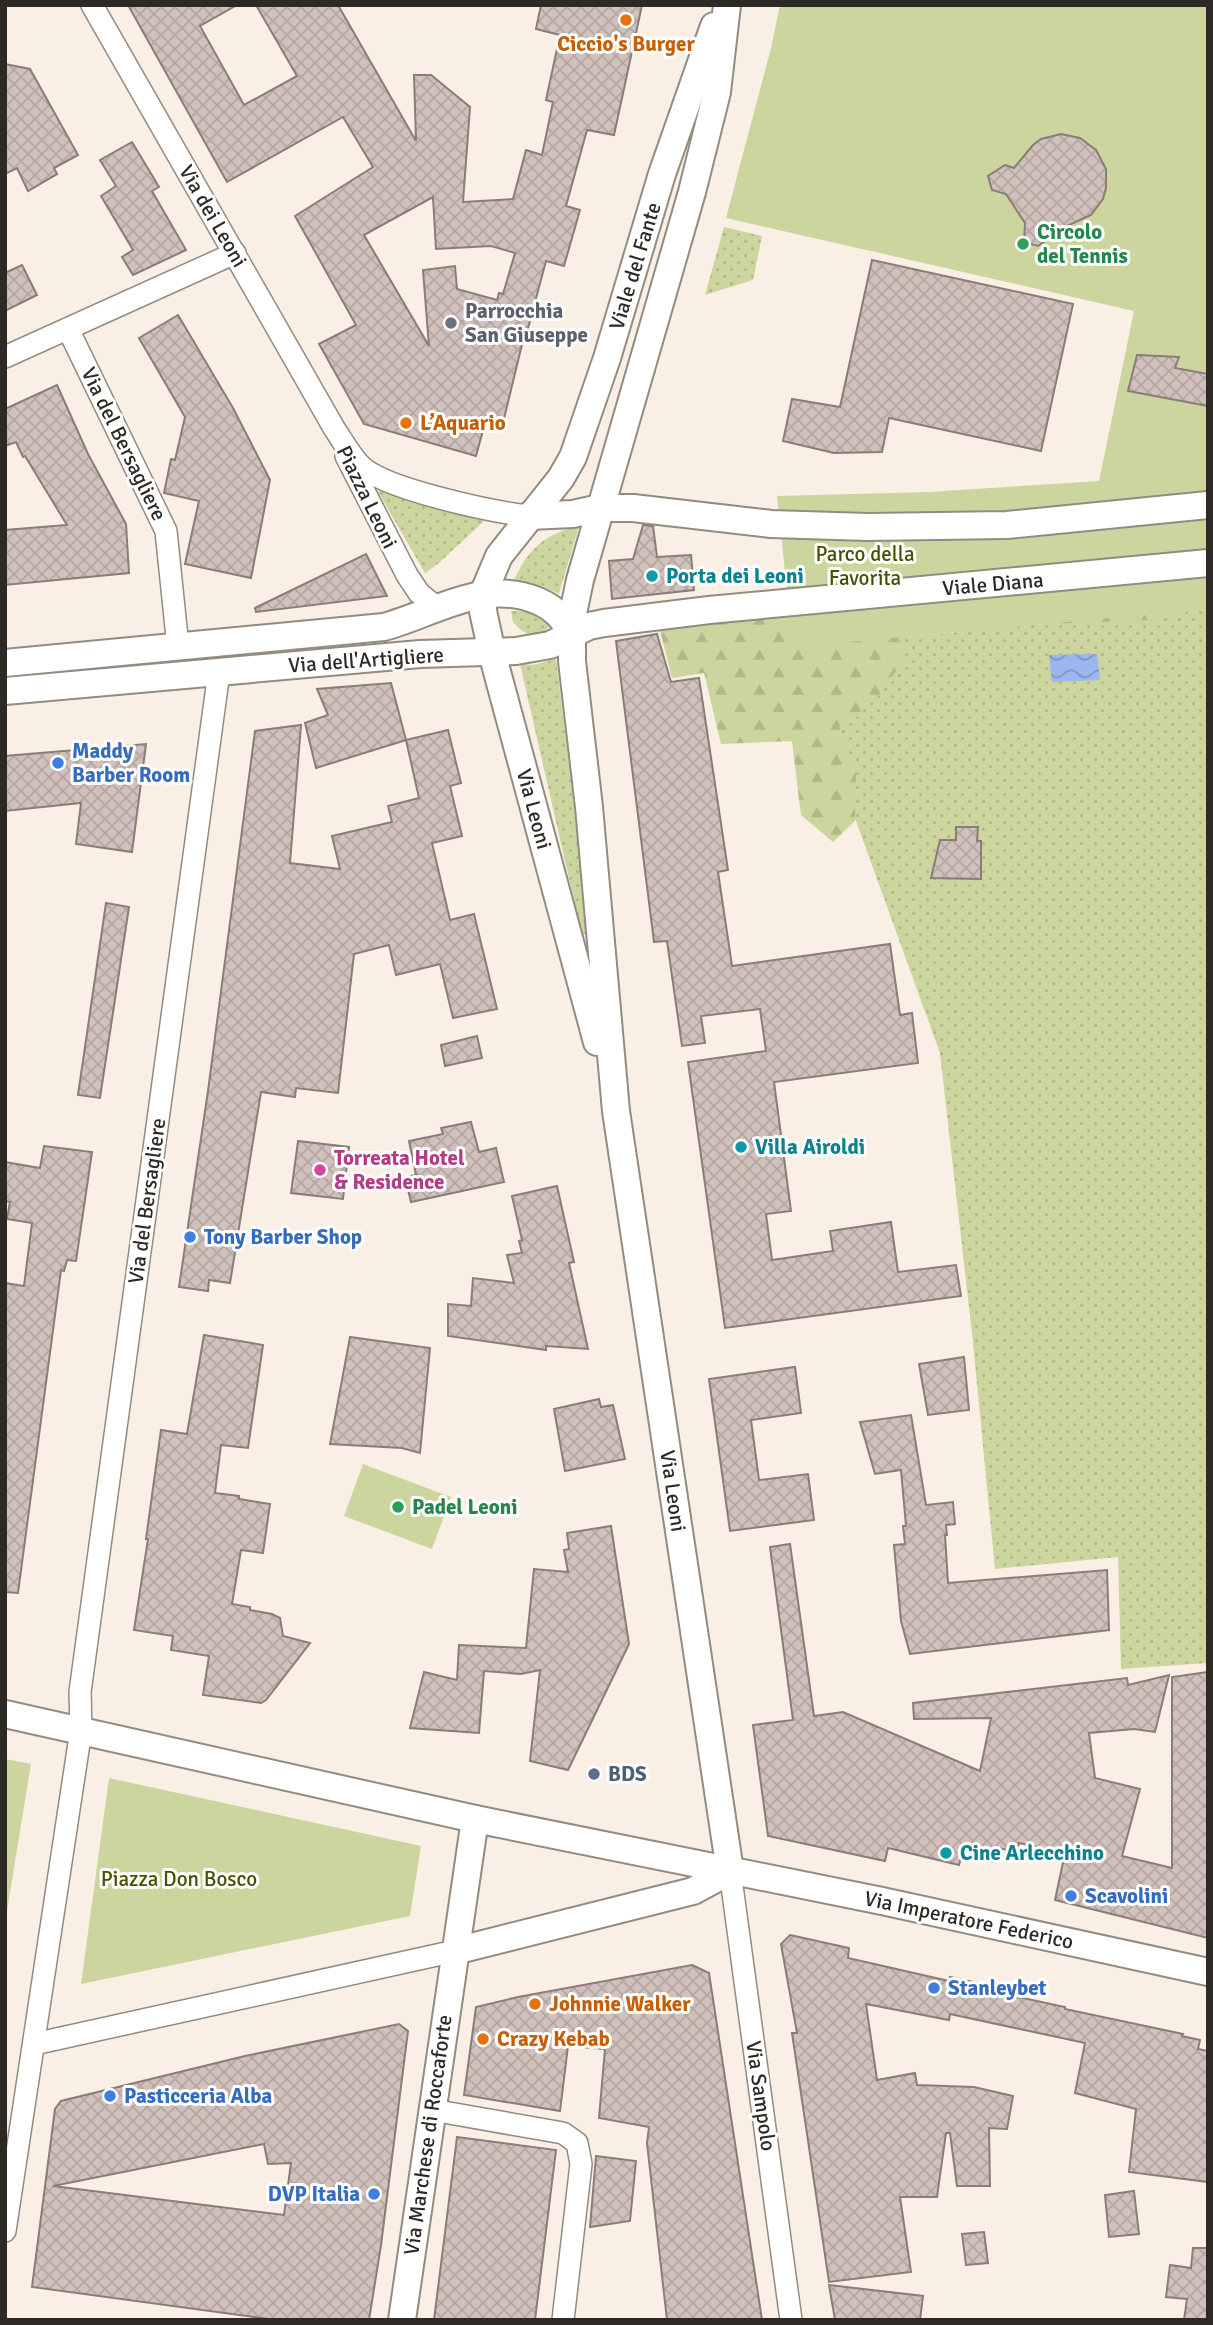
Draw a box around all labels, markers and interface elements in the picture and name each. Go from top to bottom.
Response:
marker: Ciccio's Burger [618,12,634,28]
place label: Ciccio's Burger [557,31,695,57]
street label: Via dei Leoni [173,160,253,272]
street label: Viale del Fante [603,199,667,333]
place label: Circolo del Tennis [1037,219,1128,269]
marker: Circolo del Tennis [1015,236,1031,252]
place label: Parrocchia San Giuseppe [465,298,588,348]
marker: Parrocchia San Giuseppe [443,315,459,331]
street label: Via del Bersagliere [76,363,172,525]
place label: L’Aquario [420,410,506,436]
marker: L’Aquario [398,415,414,431]
street label: Piazza Leoni [331,441,403,553]
park label: Parco della Favorita [815,541,915,591]
place label: Porta dei Leoni [666,563,804,589]
street label: Viale Diana [941,567,1045,601]
marker: Porta dei Leoni [644,568,660,584]
street label: Via dell'Artigliere [287,642,445,678]
place label: Maddy Barber Room [72,738,190,788]
marker: Maddy Barber Room [50,755,66,771]
street label: Via Leoni [511,766,557,852]
street label: Via del Bersagliere [122,1116,172,1286]
place label: Villa Airoldi [755,1134,865,1160]
marker: Villa Airoldi [733,1139,749,1155]
place label: Torreata Hotel & Residence [334,1145,465,1195]
marker: Torreata Hotel & Residence [312,1162,328,1178]
place label: Tony Barber Shop [204,1224,362,1250]
marker: Tony Barber Shop [182,1229,198,1245]
street label: Via Leoni [654,1449,692,1533]
place label: Padel Leoni [412,1494,517,1520]
marker: Padel Leoni [390,1499,406,1515]
place label: BDS [608,1761,647,1787]
marker: BDS [586,1766,602,1782]
place label: Cine Arlecchino [960,1840,1104,1866]
marker: Cine Arlecchino [938,1845,954,1861]
park label: Piazza Don Bosco [101,1866,257,1892]
place label: Scavolini [1085,1883,1168,1909]
street label: Via Imperatore Federico [862,1885,1076,1955]
marker: Scavolini [1063,1888,1079,1904]
place label: Stanleybet [948,1975,1047,2001]
marker: Stanleybet [926,1980,942,1996]
place label: Johnnie Walker [549,1991,691,2017]
marker: Johnnie Walker [527,1996,543,2012]
street label: Via Marchese di Roccaforte [398,2013,458,2257]
place label: Crazy Kebab [497,2026,610,2052]
marker: Crazy Kebab [475,2031,491,2047]
street label: Via Sampolo [740,2039,782,2153]
place label: Pasticceria Alba [124,2083,273,2109]
marker: Pasticceria Alba [102,2088,118,2104]
place label: DVP Italia [268,2181,360,2207]
marker: DVP Italia [366,2186,382,2202]

